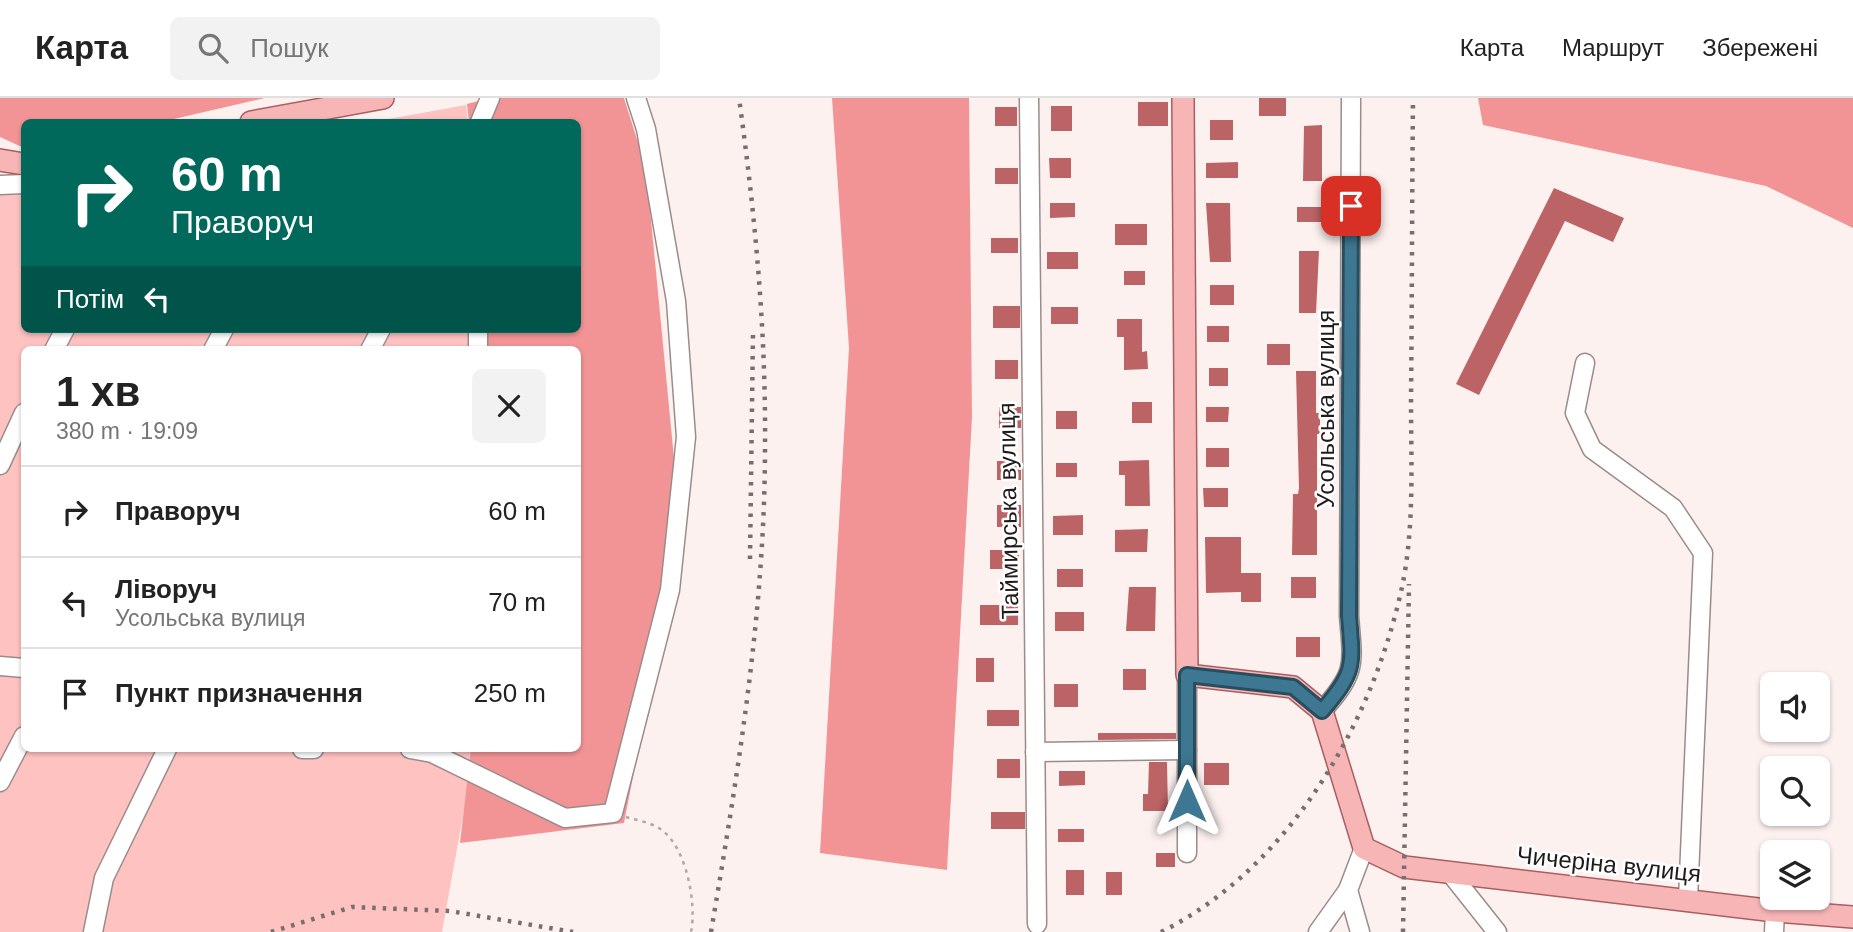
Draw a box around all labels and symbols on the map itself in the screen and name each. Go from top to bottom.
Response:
pin [1321,176,1381,236]
street label: Усольська вулиця [1312,310,1339,508]
street label: Таймирська вулиця [993,402,1023,620]
position arrow [1150,764,1224,838]
street label: Чичеріна вулиця [1516,841,1702,887]

